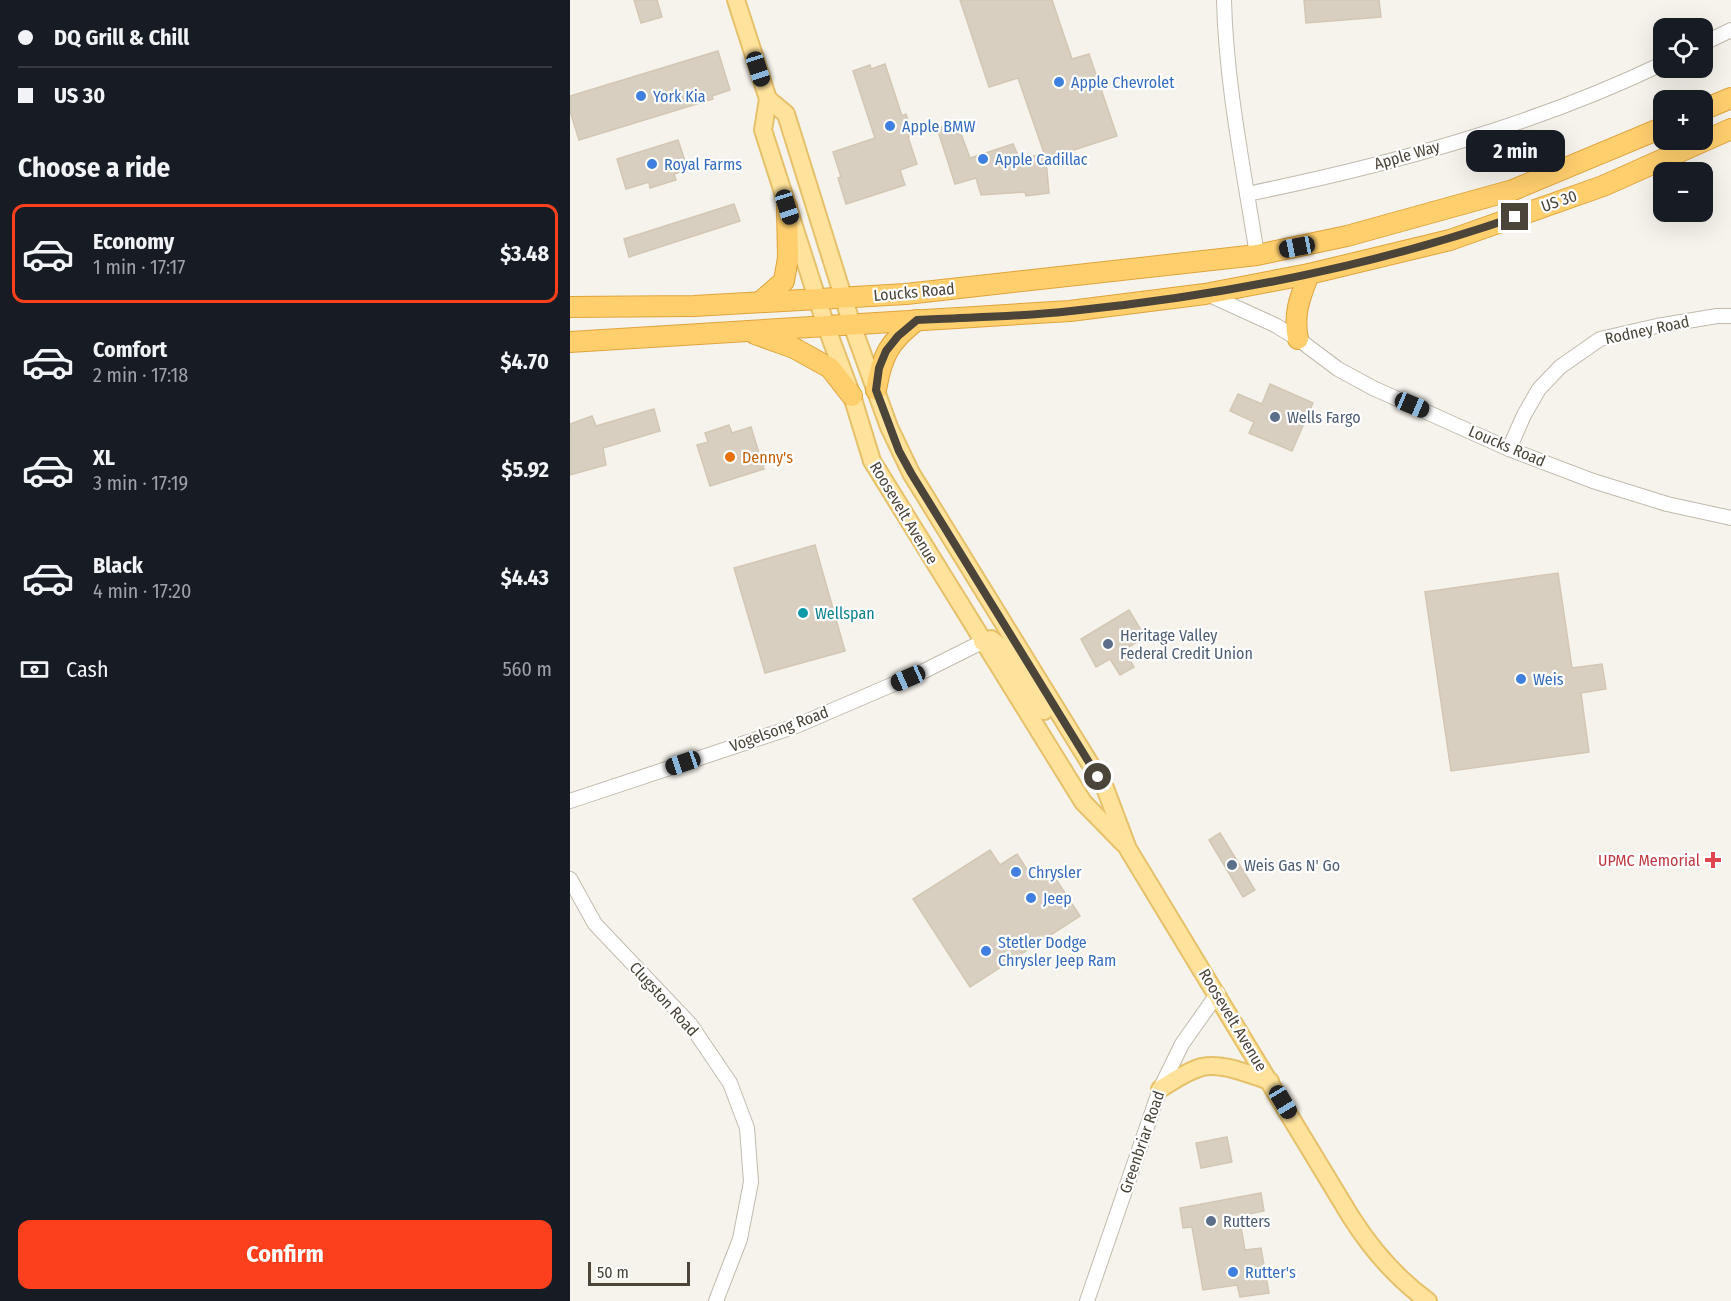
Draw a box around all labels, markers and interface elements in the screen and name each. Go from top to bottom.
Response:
map controls [1653,18,1713,222]
button: locate [1653,18,1713,78]
text: DQ Grill & Chill [54,24,189,51]
car [744,49,772,89]
place label: Apple Chevrolet [1071,73,1175,92]
marker: Apple Chevrolet [1052,75,1066,89]
text: US 30 [54,82,105,109]
place label: York Kia [653,87,706,106]
marker: York Kia [634,89,648,103]
button: + [1653,90,1713,150]
place label: Apple BMW [902,117,975,136]
marker: Apple BMW [883,119,897,133]
callout: 2 min [1466,130,1564,172]
street label: Apple Way [1372,136,1443,173]
text: 2 min [1493,139,1538,163]
place label: Apple Cadillac [995,150,1088,169]
text: Choose a ride [18,152,170,184]
marker: Apple Cadillac [976,152,990,166]
place label: Royal Farms [664,155,742,174]
marker: Royal Farms [645,157,659,171]
button: − [1653,162,1713,222]
street label: US 30 [1539,186,1579,216]
car [773,187,801,227]
route end [1501,203,1528,230]
icon: car [21,227,75,281]
text: Economy [93,228,174,255]
car [1278,235,1316,259]
text: $3.48 [500,240,549,267]
text: 1 min · 17:17 [93,255,185,279]
street label: Loucks Road [873,279,955,305]
street label: Rodney Road [1603,312,1691,348]
icon: car [21,335,75,389]
text: Comfort [93,336,167,363]
text: $4.70 [501,348,549,375]
text: 2 min · 17:18 [93,363,188,387]
car [1392,390,1432,420]
place label: Wells Fargo [1287,408,1361,427]
marker: Wells Fargo [1268,410,1282,424]
street label: Loucks Road [1466,421,1548,471]
icon: car [21,443,75,497]
text: XL [93,444,115,471]
place label: Denny's [742,448,793,467]
marker: Denny's [723,450,737,464]
text: $5.92 [501,456,549,483]
street label: Roosevelt Avenue [866,458,942,568]
text: 3 min · 17:19 [93,471,188,495]
icon: car [21,551,75,605]
text: Black [93,552,143,579]
text: $4.43 [501,564,549,591]
text: 4 min · 17:20 [93,579,191,603]
place label: Wellspan [815,604,875,623]
marker: Wellspan [796,606,810,620]
place label: Heritage Valley Federal Credit Union [1120,626,1253,663]
marker: Heritage Valley Federal Credit Union [1101,637,1115,651]
icon: cash [18,653,51,686]
text: Cash [66,656,109,683]
text: 560 m [502,657,552,681]
car [888,662,928,694]
place label: Weis [1533,670,1564,689]
marker: Weis [1514,672,1528,686]
street label: Vogelsong Road [727,702,831,756]
car [663,749,703,777]
route start [1084,763,1111,790]
place label: UPMC Memorial [1598,851,1700,870]
marker: UPMC Memorial [1704,851,1722,869]
place label: Weis Gas N' Go [1244,856,1340,875]
marker: Weis Gas N' Go [1225,858,1239,872]
place label: Chrysler [1028,863,1082,882]
marker: Chrysler [1009,865,1023,879]
place label: Jeep [1043,889,1072,908]
marker: Jeep [1024,891,1038,905]
place label: Stetler Dodge Chrysler Jeep Ram [998,933,1116,970]
marker: Stetler Dodge Chrysler Jeep Ram [979,944,993,958]
street label: Clugston Road [626,958,702,1040]
street label: Roosevelt Avenue [1195,965,1271,1075]
car [1266,1082,1300,1122]
street label: Greenbriar Road [1116,1088,1168,1196]
place label: Rutters [1223,1212,1271,1231]
marker: Rutters [1204,1214,1218,1228]
button: Confirm [18,1220,552,1289]
scale bar [588,1259,690,1286]
text: 50 m [597,1263,629,1282]
place label: Rutter's [1245,1263,1296,1282]
marker: Rutter's [1226,1265,1240,1279]

